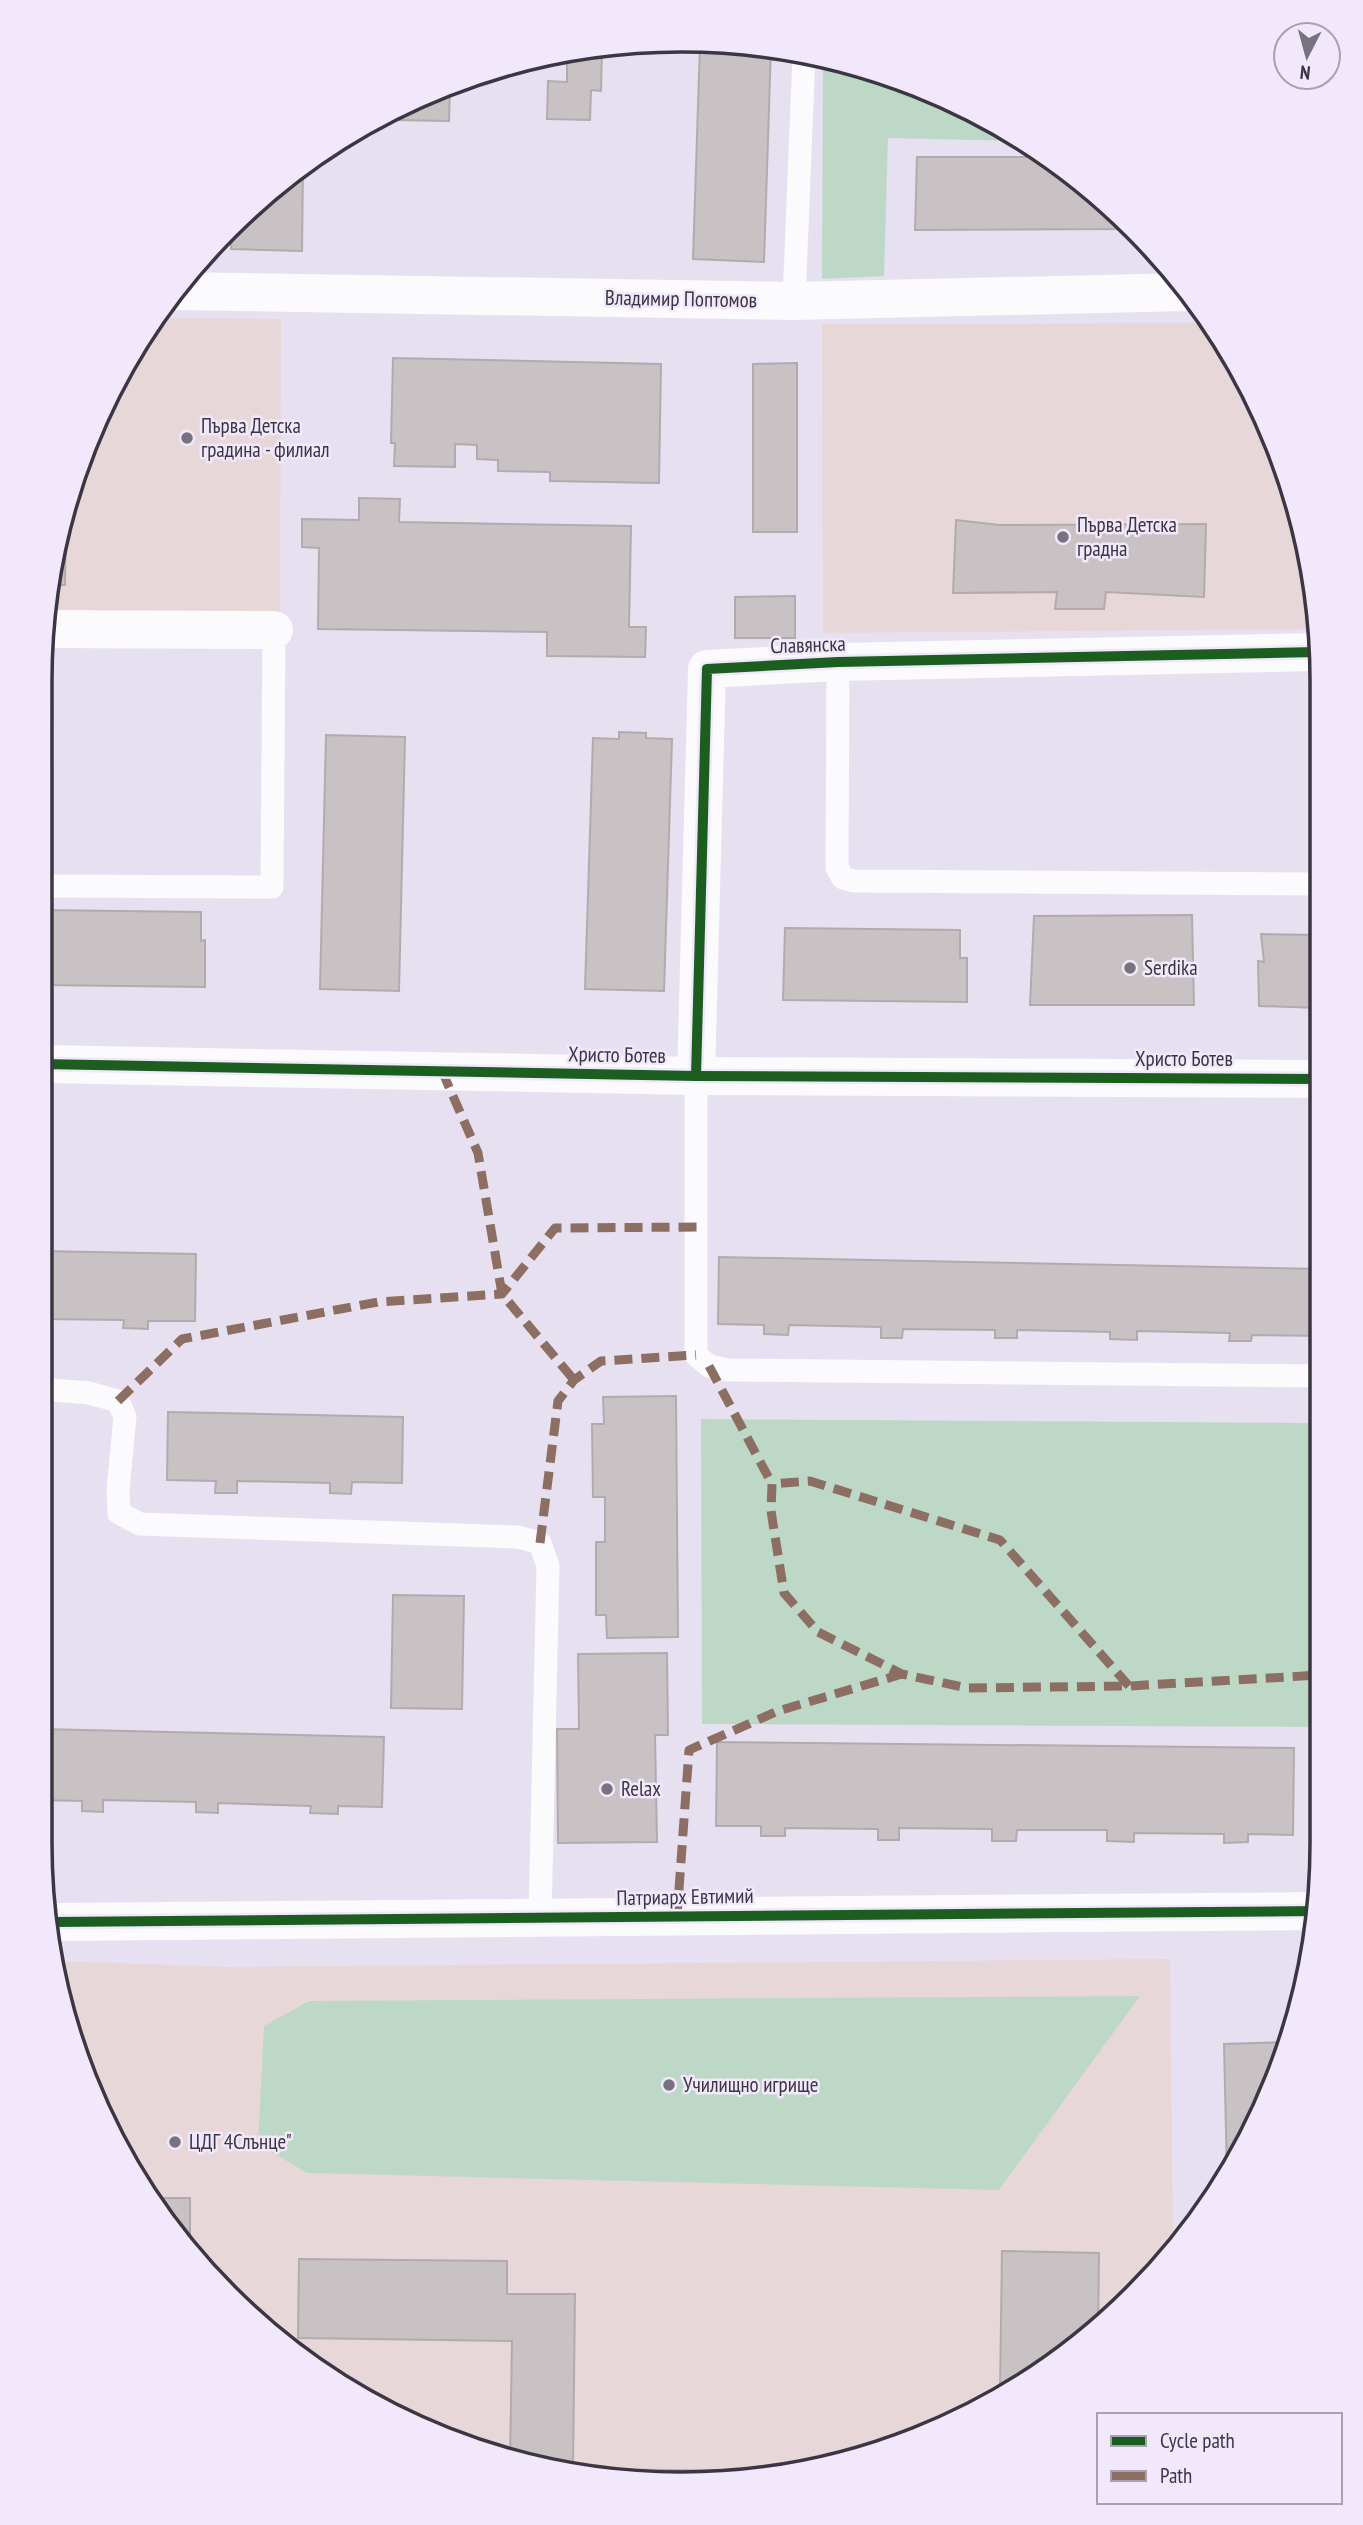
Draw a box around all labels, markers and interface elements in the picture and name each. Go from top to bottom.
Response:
north arrow [1272,21,1342,91]
text: N [1299,60,1312,85]
street label: Владимир Поптомов [605,284,757,313]
place label: Първа Детска градина - филиал [201,412,330,463]
marker: Първа Детска градина - филиал [179,430,195,446]
place label: Първа Детска градна [1077,511,1177,562]
marker: Първа Детска градна [1055,529,1071,545]
street label: Славянска [770,630,846,659]
place label: Serdika [1144,954,1198,981]
marker: Serdika [1122,960,1138,976]
street label: Христо Ботев [568,1040,666,1069]
street label: Христо Ботев [1135,1045,1233,1072]
place label: Relax [621,1775,661,1802]
marker: Relax [599,1781,615,1797]
street label: Патриарх Евтимий [616,1882,754,1911]
place label: Училищно игрище [683,2071,818,2098]
marker: Училищно игрище [661,2077,677,2093]
place label: ЦДГ 4Слънце" [189,2128,292,2155]
marker: ЦДГ 4Слънце" [167,2134,183,2150]
legend [1097,2413,1342,2504]
text: Cycle path [1160,2427,1235,2454]
text: Path [1160,2462,1192,2489]

